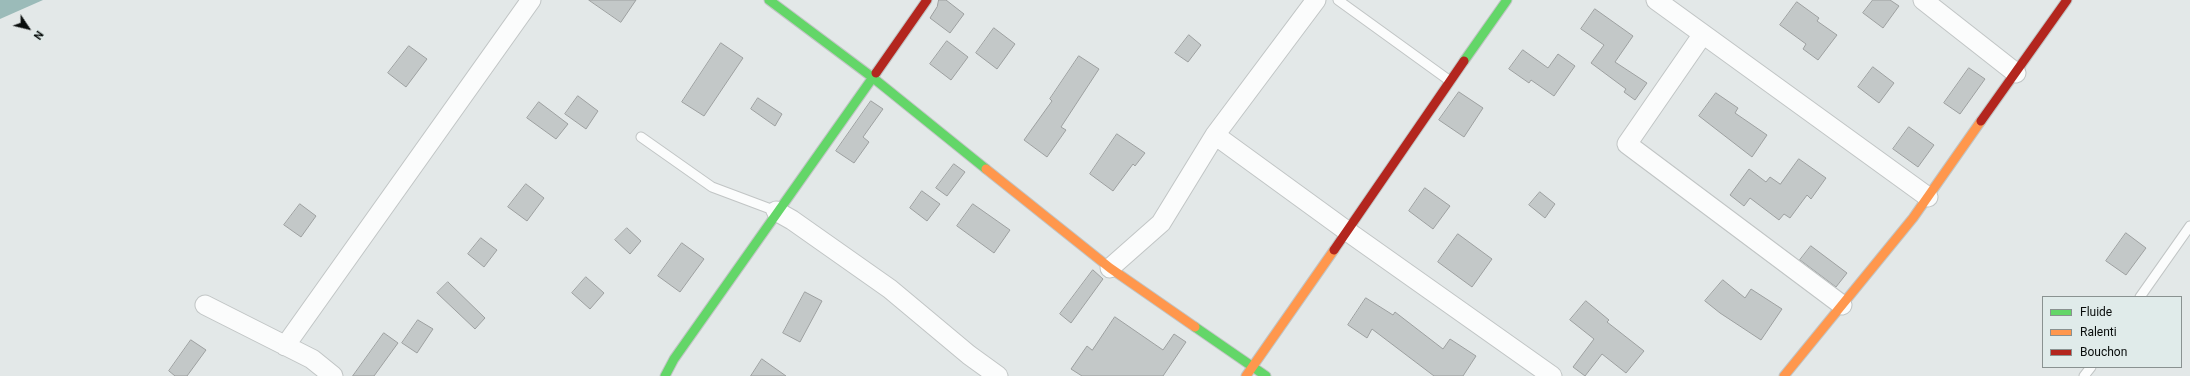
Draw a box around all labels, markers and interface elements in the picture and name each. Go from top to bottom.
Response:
north arrow [8,8,48,48]
text: N [31,28,46,42]
legend [2042,296,2182,368]
text: Fluide [2080,305,2112,319]
text: Ralenti [2080,325,2117,339]
text: Bouchon [2080,345,2127,359]

